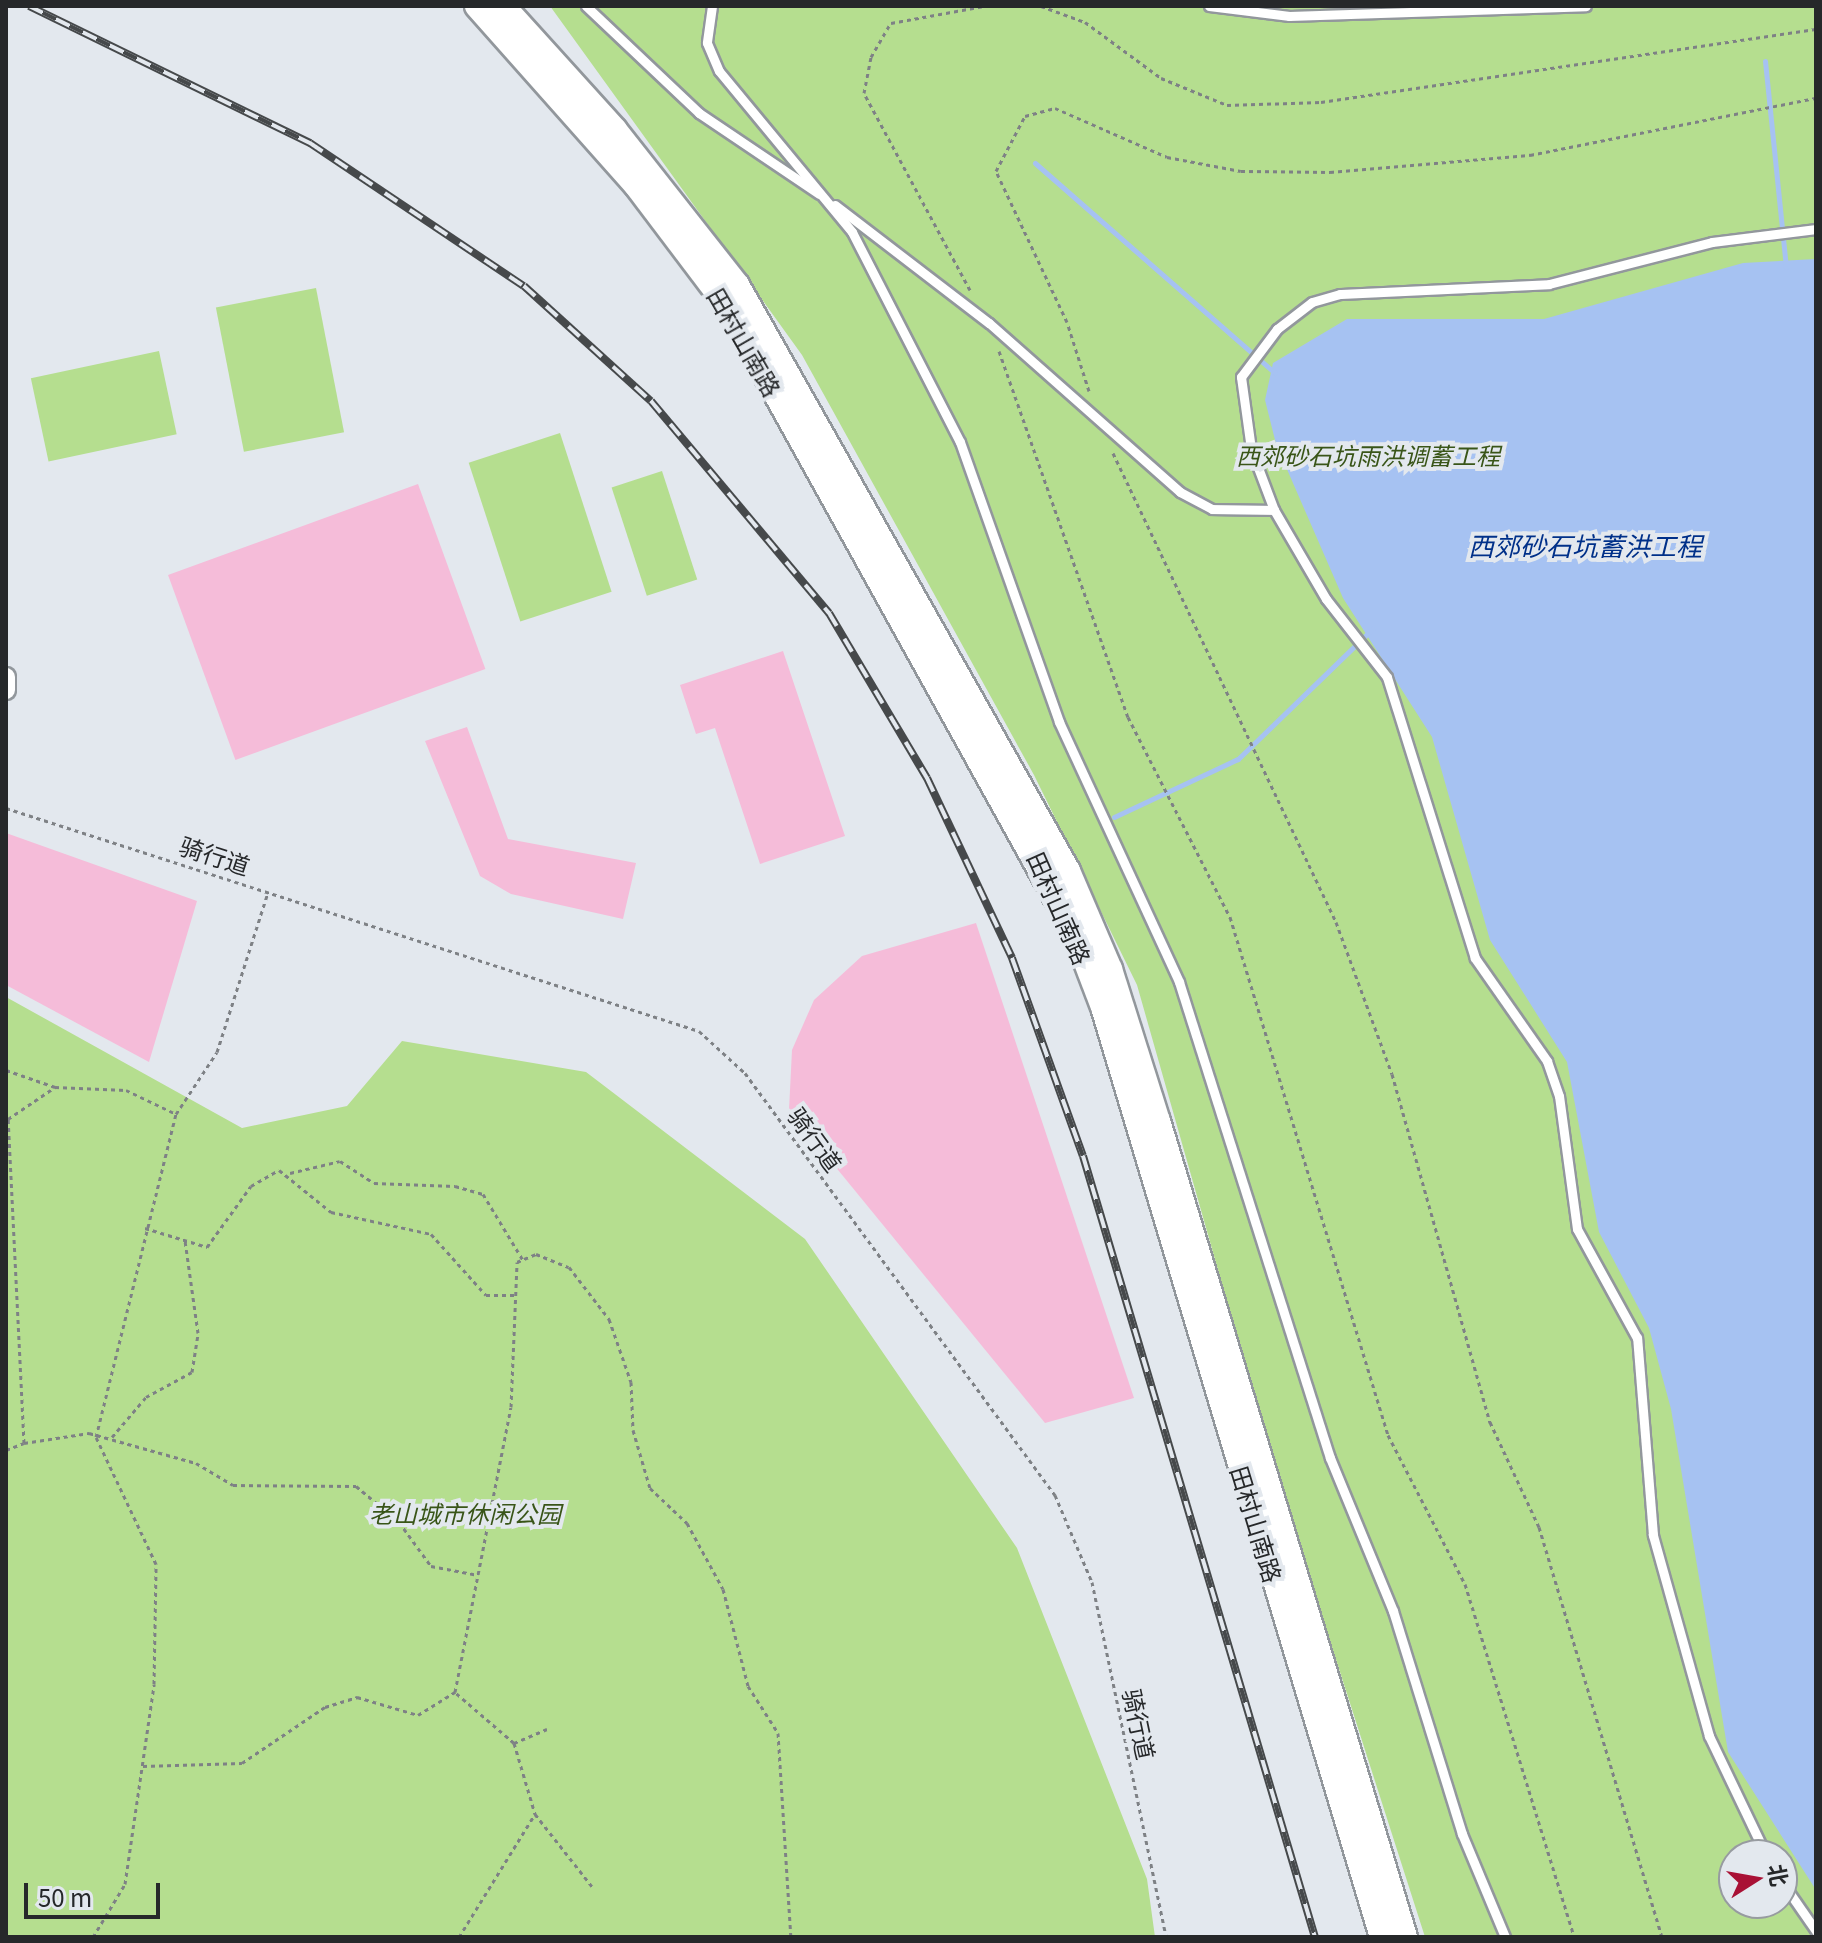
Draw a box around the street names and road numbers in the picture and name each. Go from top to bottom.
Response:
street label: 田村山南路 [703,283,787,401]
street label: 骑行道 [176,830,254,880]
street label: 田村山南路 [1022,847,1098,969]
street label: 骑行道 [783,1101,849,1177]
street label: 田村山南路 [1226,1462,1288,1586]
street label: 骑行道 [1118,1686,1162,1762]

